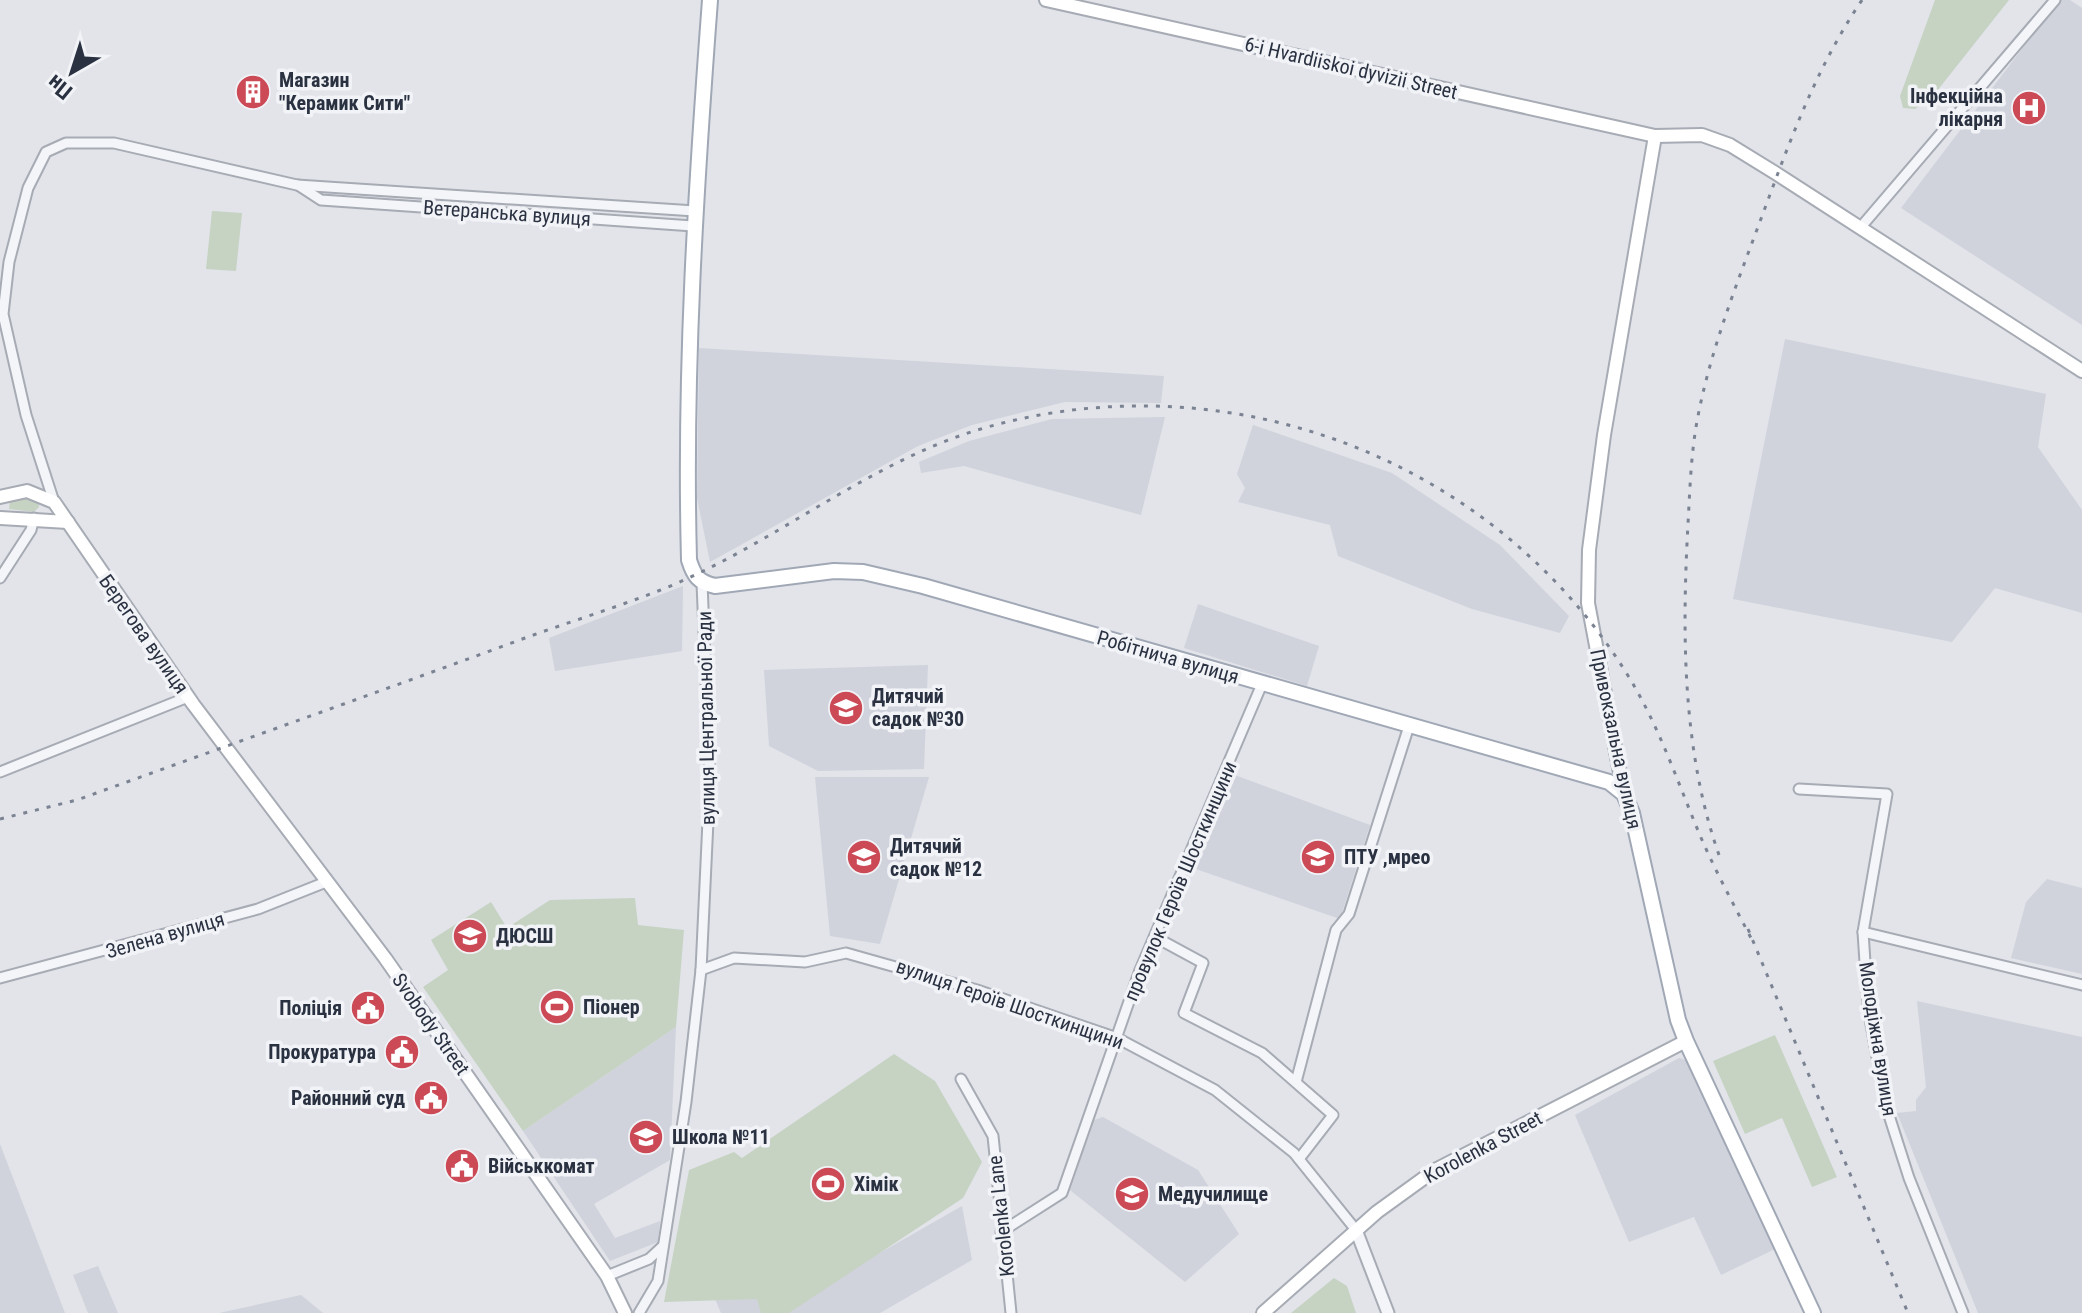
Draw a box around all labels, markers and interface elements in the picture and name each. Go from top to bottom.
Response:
north arrow [32,32,112,112]
street label: 6-i Hvardiiskoi dyvizii Street [1242,32,1460,104]
place label: Магазин "Керамик Сити" [279,68,410,115]
text: Пн [42,70,77,105]
building icon: Магазин "Керамик Сити" [234,73,272,111]
place label: Інфекційна лікарня [1910,84,2003,131]
hospital icon: Інфекційна лікарня [2010,89,2048,127]
street label: Ветеранська вулиця [422,195,592,231]
street label: Берегова вулиця [94,570,194,698]
street label: вулиця Центральної Ради [692,611,720,825]
street label: Робітнича вулиця [1094,625,1242,689]
street label: Привокзальна вулиця [1585,647,1647,831]
place label: Дитячий садок №30 [872,684,964,731]
school or university icon: Дитячий садок №30 [827,689,865,727]
street label: провулок Героїв Шосткинщини [1119,758,1241,1004]
place label: Дитячий садок №12 [890,834,982,881]
school or university icon: Дитячий садок №12 [845,838,883,876]
school or university icon: ПТУ ,мрео [1299,838,1337,876]
place label: ПТУ ,мрео [1344,845,1430,869]
street label: Зелена вулиця [103,907,227,963]
school or university icon: ДЮСШ [451,917,489,955]
place label: ДЮСШ [496,924,553,948]
street label: вулиця Героїв Шосткинщини [893,954,1127,1054]
street label: Молодіжна вулиця [1854,960,1902,1118]
street label: Svobody Street [387,969,475,1079]
sports icon: Піонер [538,988,576,1026]
public building icon: Поліція [349,989,387,1027]
place label: Піонер [583,995,640,1019]
place label: Поліція [279,996,342,1020]
public building icon: Прокуратура [383,1033,421,1071]
place label: Прокуратура [268,1040,376,1064]
public building icon: Районний суд [412,1079,450,1117]
place label: Районний суд [291,1086,405,1110]
street label: Korolenka Street [1420,1106,1546,1188]
school or university icon: Школа №11 [627,1118,665,1156]
place label: Школа №11 [672,1125,770,1149]
public building icon: Військкомат [443,1147,481,1185]
place label: Військкомат [488,1154,595,1178]
street label: Korolenka Lane [983,1154,1019,1278]
sports icon: Хімік [809,1165,847,1203]
place label: Хімік [854,1172,899,1196]
school or university icon: Медучилище [1113,1175,1151,1213]
place label: Медучилище [1158,1182,1268,1206]

